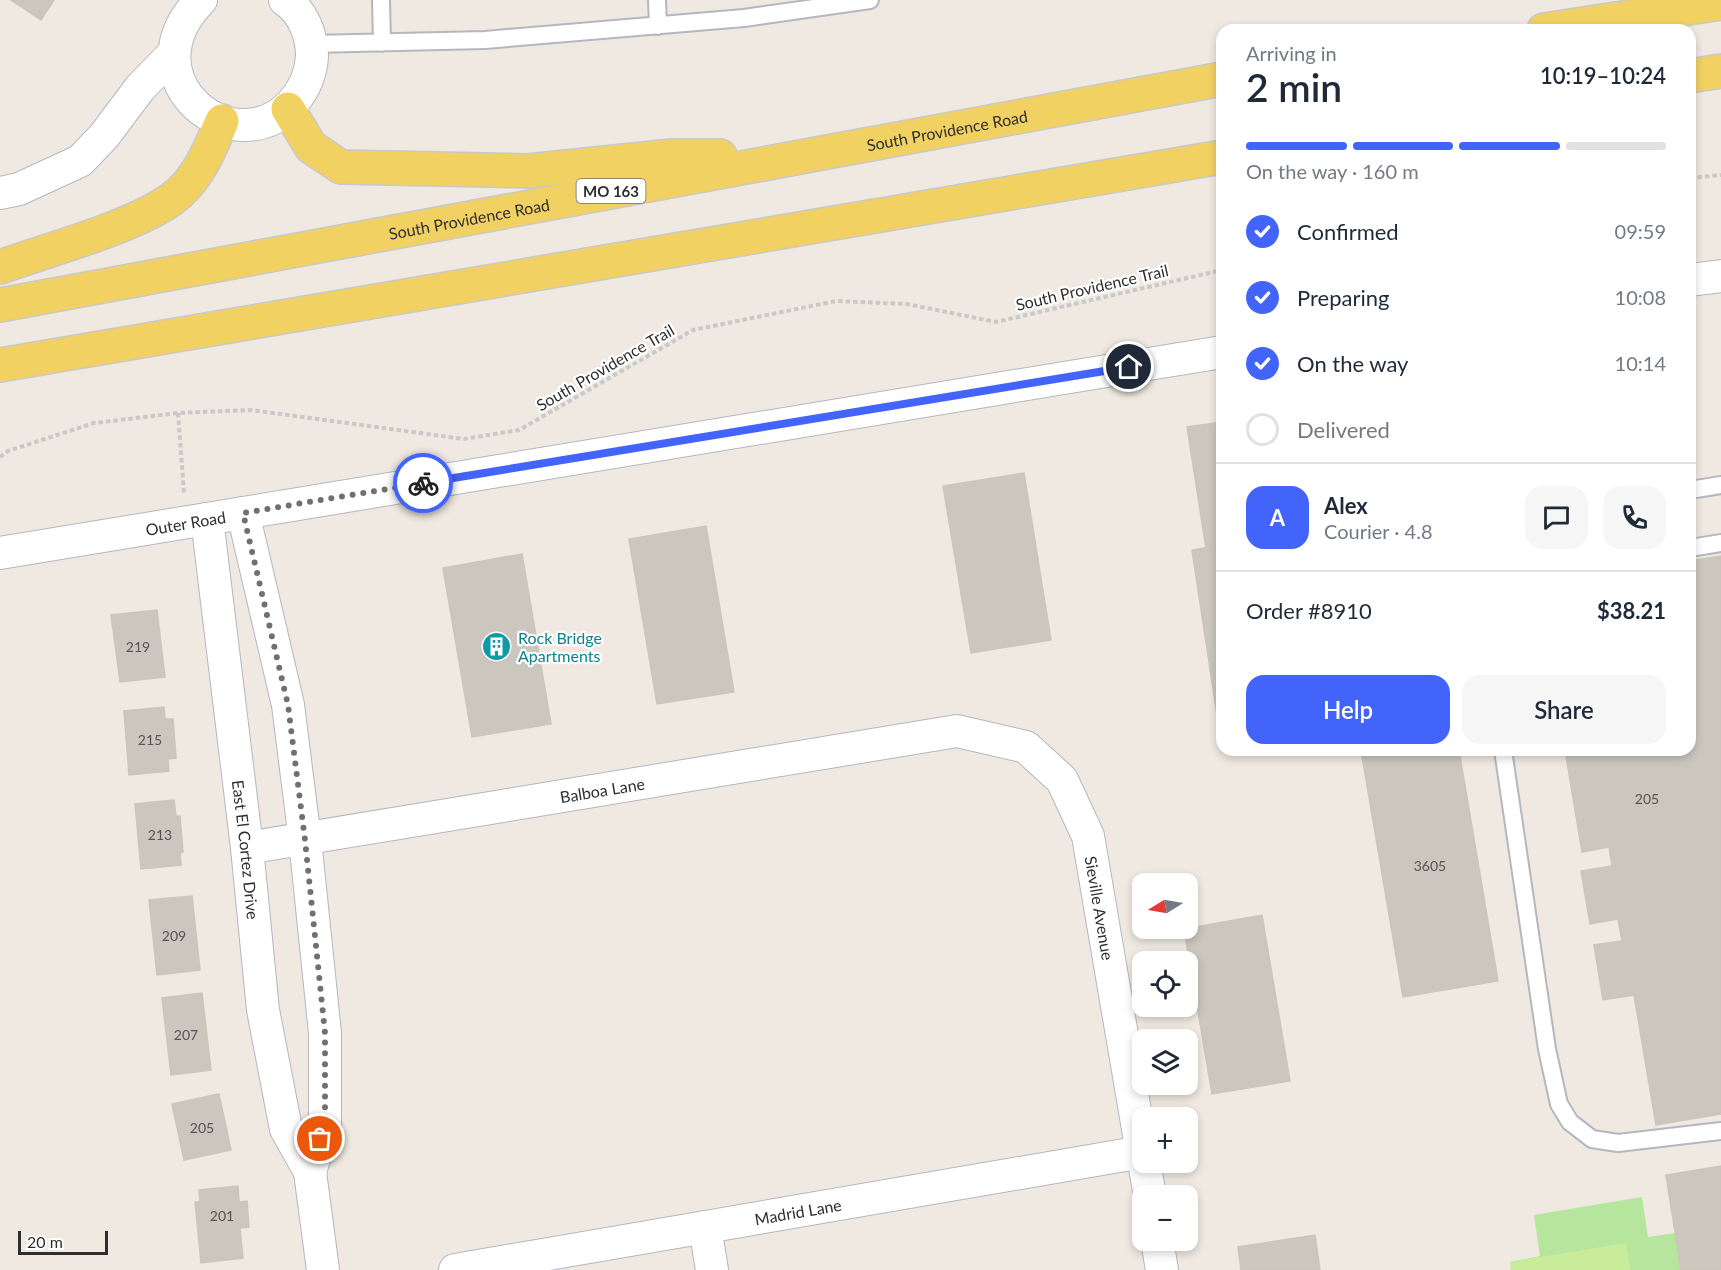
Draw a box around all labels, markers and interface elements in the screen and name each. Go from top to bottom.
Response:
text: Arriving in [1246,41,1337,65]
text: 10:19–10:24 [1540,62,1666,89]
text: 2 min [1246,64,1342,110]
street label: South Providence Road [865,106,1029,154]
text: On the way · 160 m [1246,159,1419,183]
road number: MO 163 [576,179,646,203]
street label: South Providence Road [387,194,551,242]
icon: check [1246,215,1279,248]
text: Confirmed [1297,218,1399,245]
text: 09:59 [1615,219,1666,243]
street label: South Providence Trail [1014,260,1170,314]
icon: check [1246,281,1279,314]
text: Preparing [1297,284,1389,311]
text: 10:08 [1615,285,1666,309]
street label: South Providence Trail [533,320,677,414]
pin [1103,341,1154,392]
icon: check [1246,347,1279,380]
icon: home [1112,350,1145,383]
text: On the way [1297,350,1408,377]
text: 10:14 [1615,351,1666,375]
text: Delivered [1297,416,1390,443]
courier [393,453,453,513]
icon: bike [407,467,440,500]
button: chat [1525,486,1588,549]
button: phone [1603,486,1666,549]
text: Alex [1324,492,1368,519]
text: A [1270,504,1285,531]
street label: Outer Road [144,507,227,538]
text: Courier · 4.8 [1324,519,1433,543]
text: Order #8910 [1246,597,1372,624]
text: $38.21 [1597,597,1666,624]
place label: Rock Bridge Apartments [518,628,602,665]
building icon: Rock Bridge Apartments [481,630,513,662]
house number: 219 [126,638,150,655]
button: Help [1246,675,1450,744]
button: Share [1462,675,1666,744]
house number: 215 [138,731,162,748]
street label: Balboa Lane [558,773,646,806]
street label: East El Cortez Drive [229,779,263,920]
house number: 205 [1635,790,1659,807]
house number: 213 [148,826,172,843]
street label: Sieville Avenue [1082,854,1119,962]
house number: 3605 [1414,857,1446,874]
north arrow [1132,873,1198,939]
map controls [1132,873,1198,1251]
house number: 209 [162,927,186,944]
button: locate [1132,951,1198,1017]
house number: 207 [174,1026,198,1043]
button: layers [1132,1029,1198,1095]
button: + [1132,1107,1198,1173]
pin [294,1113,345,1164]
house number: 205 [190,1119,214,1136]
icon: bag [303,1122,336,1155]
button: − [1132,1185,1198,1251]
street label: Madrid Lane [753,1194,843,1228]
house number: 201 [210,1207,234,1224]
scale bar [18,1228,108,1256]
text: 20 m [27,1232,63,1251]

